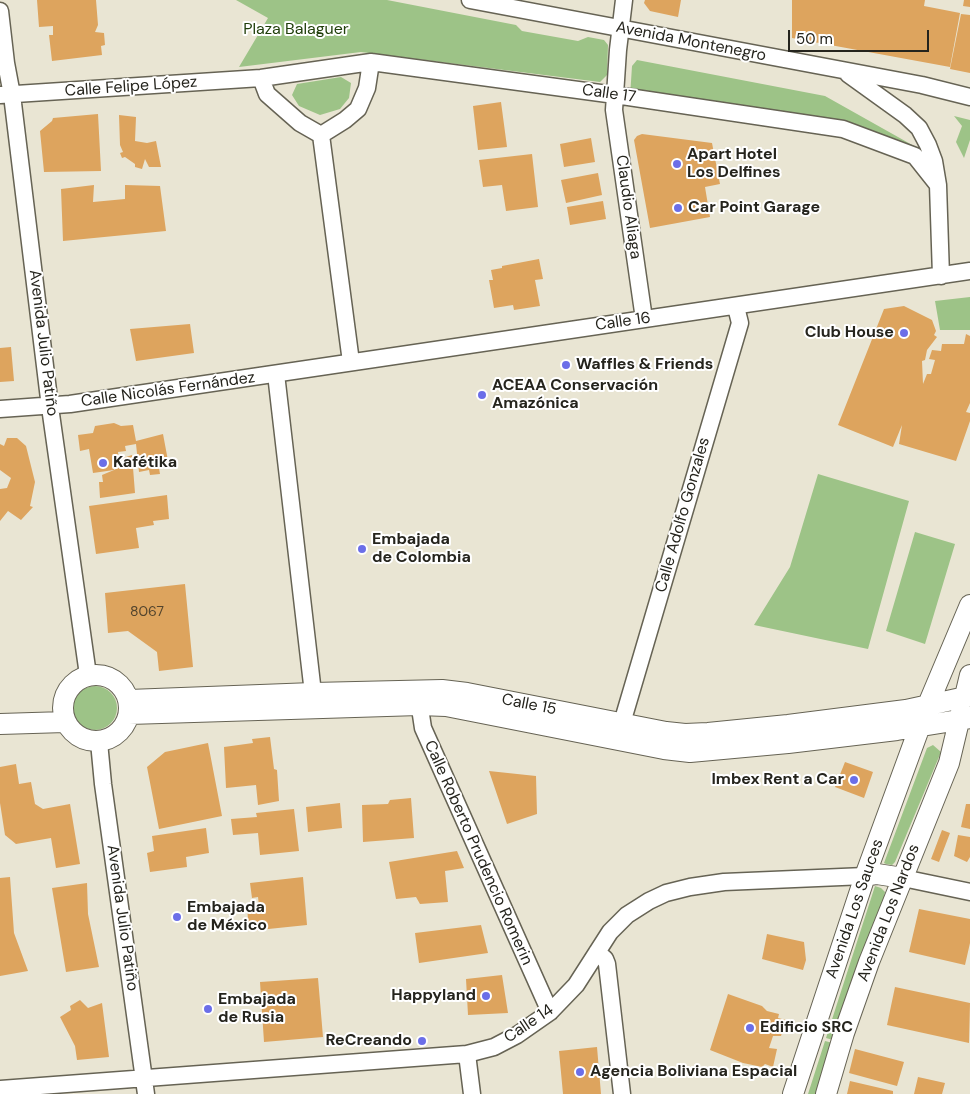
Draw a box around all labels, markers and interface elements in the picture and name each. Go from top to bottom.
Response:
street label: Avenida Montenegro [614,18,768,66]
park label: Plaza Balaguer [243,20,349,40]
scale bar [790,20,931,52]
text: 50 m [796,29,833,49]
street label: Calle Felipe López [64,73,198,101]
street label: Calle 17 [581,81,637,107]
place label: Apart Hotel Los Delfines [687,145,781,183]
street label: Claudio Aliaga [611,154,645,260]
marker: Apart Hotel Los Delfines [671,158,683,170]
place label: Car Point Garage [688,198,820,218]
marker: Car Point Garage [672,202,684,214]
street label: Avenida Julio Patiño [24,269,62,417]
street label: Calle 16 [594,309,652,335]
place label: Club House [805,323,894,343]
marker: Club House [898,327,910,339]
place label: Waffles & Friends [576,355,713,375]
marker: Waffles & Friends [560,359,572,371]
street label: Calle Nicolás Fernández [80,368,256,412]
place label: ACEAA Conservación Amazónica [492,376,658,414]
marker: ACEAA Conservación Amazónica [476,389,488,401]
street label: Calle Adolfo Gonzales [652,435,714,595]
place label: Kafétika [113,453,177,473]
marker: Kafétika [97,457,109,469]
place label: Embajada de Colombia [372,530,471,568]
marker: Embajada de Colombia [356,543,368,555]
house number: 8067 [130,604,164,620]
street label: Calle 15 [500,690,558,720]
street label: Calle Roberto Prudencio Romerin [420,738,536,968]
place label: Imbex Rent a Car [711,770,844,790]
marker: Imbex Rent a Car [848,774,860,786]
street label: Avenida Los Sauces [822,837,888,981]
street label: Avenida Los Nardos [854,842,924,984]
street label: Avenida Julio Patiño [102,844,142,992]
place label: Embajada de México [187,898,267,936]
marker: Embajada de México [171,911,183,923]
place label: Happyland [391,986,476,1006]
place label: Embajada de Rusia [218,990,296,1028]
marker: Happyland [480,990,492,1002]
street label: Calle 14 [501,1001,557,1047]
marker: Embajada de Rusia [202,1003,214,1015]
place label: Edificio SRC [760,1018,853,1038]
marker: Edificio SRC [744,1022,756,1034]
place label: ReCreando [325,1031,412,1051]
marker: ReCreando [416,1035,428,1047]
place label: Agencia Boliviana Espacial [590,1062,797,1082]
marker: Agencia Boliviana Espacial [574,1066,586,1078]

